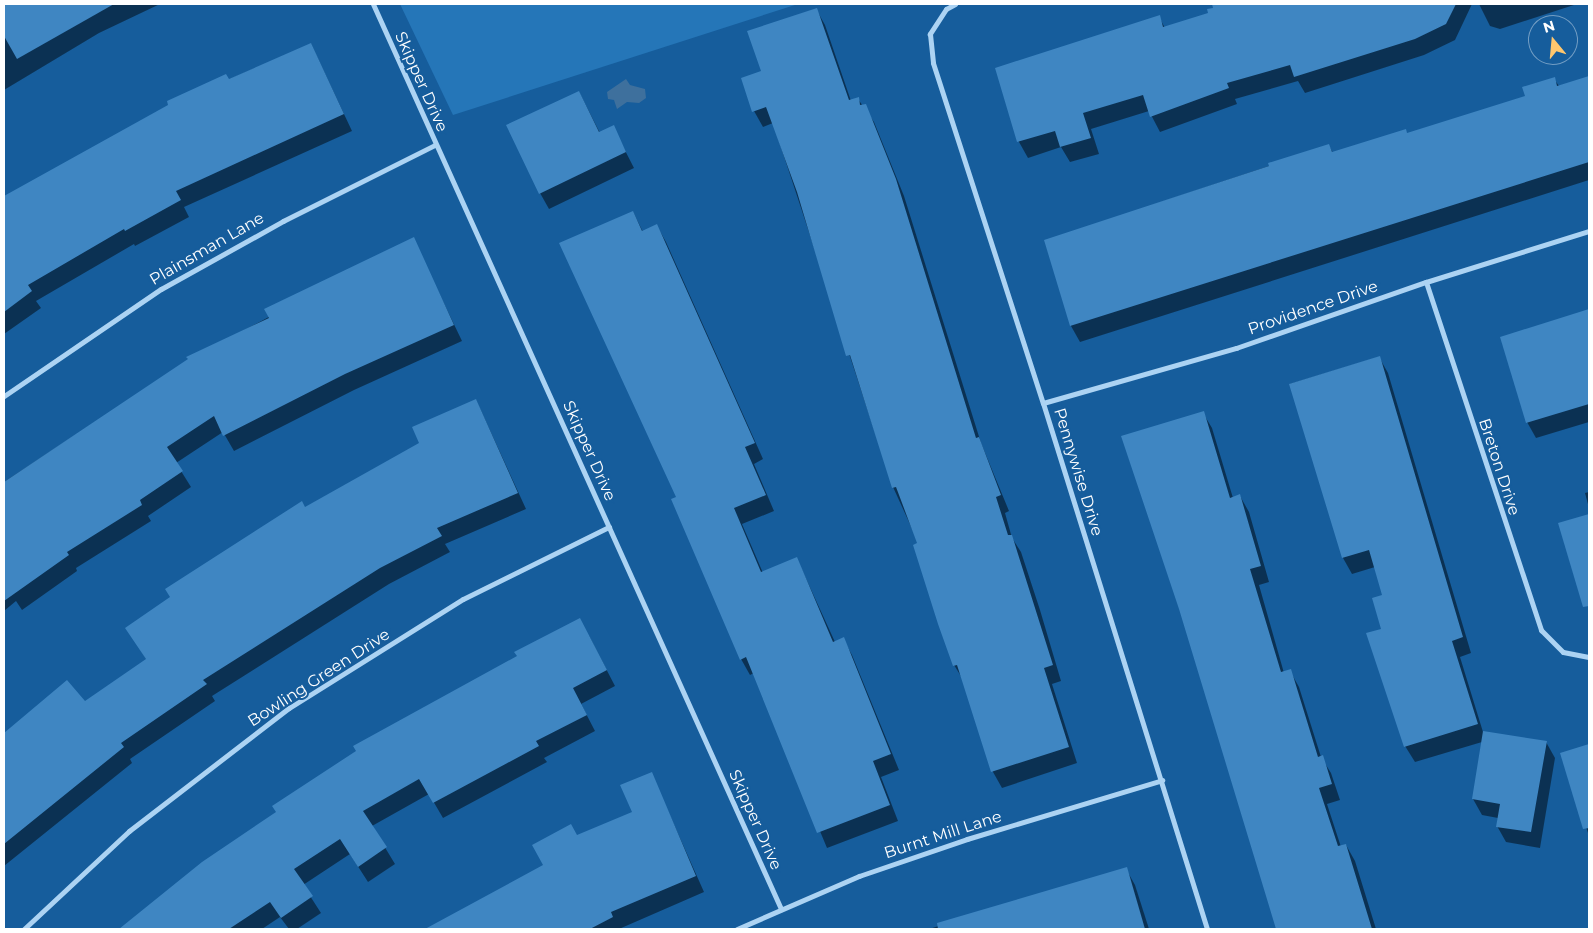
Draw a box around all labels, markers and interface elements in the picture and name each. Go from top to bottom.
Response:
north arrow [1528,15,1578,65]
text: N [1541,16,1557,37]
street label: Skipper Drive [390,29,452,135]
street label: Plainsman Lane [146,208,268,290]
street label: Providence Drive [1246,277,1380,339]
street label: Skipper Drive [558,398,620,504]
street label: Pennywise Drive [1049,406,1107,538]
street label: Breton Drive [1474,416,1524,518]
street label: Bowling Green Drive [244,625,394,731]
street label: Skipper Drive [724,767,786,873]
street label: Burnt Mill Lane [882,807,1004,863]

